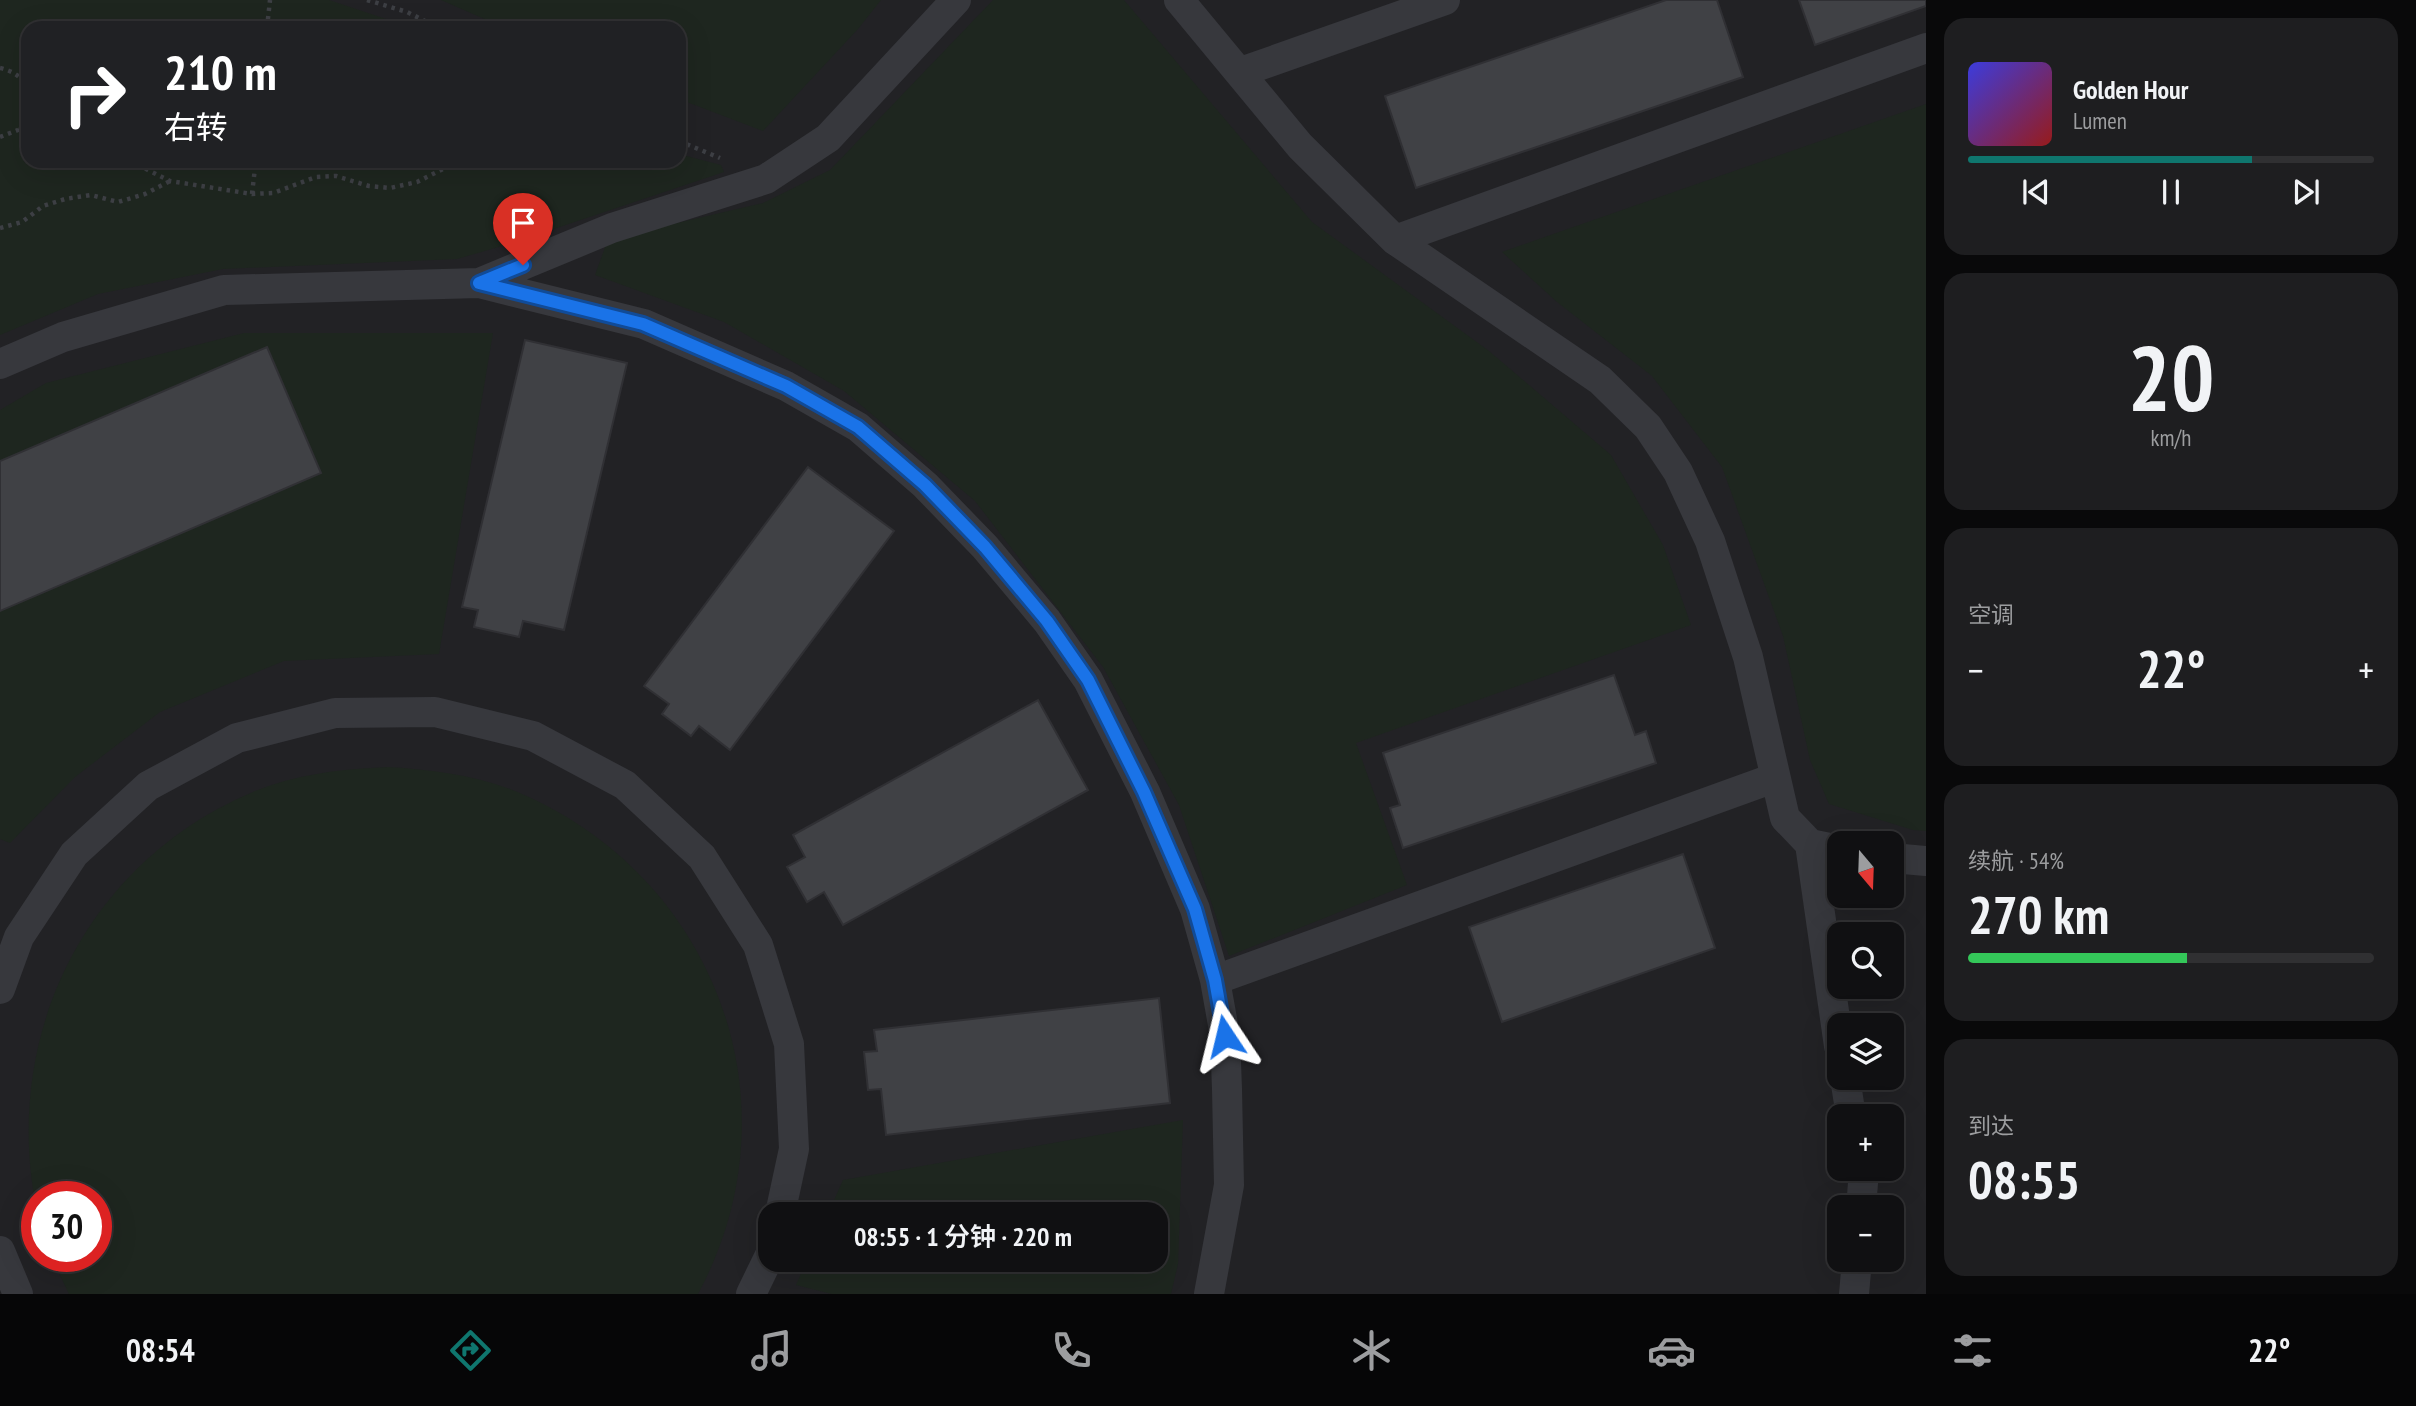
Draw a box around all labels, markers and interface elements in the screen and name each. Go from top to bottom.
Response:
text: 210 m [164,40,277,104]
icon: right [49,49,140,140]
text: Golden Hour [2073,73,2188,106]
text: 右转 [164,106,228,148]
text: Lumen [2073,106,2127,135]
icon: previous [2017,173,2055,211]
icon: pause [2152,173,2190,211]
icon: next [2287,173,2325,211]
pin [493,193,553,265]
icon: arrive [504,204,542,242]
text: 20 [2128,318,2215,436]
text: km/h [2151,423,2191,452]
text: 空调 [1968,600,2014,629]
text: 22° [2137,635,2205,702]
text: − [1968,645,1984,694]
text: + [2358,645,2374,694]
north arrow [1827,831,1904,908]
map controls [1827,831,1904,1272]
text: 续航 · 54% [1968,846,2064,875]
text: 270 km [1968,881,2109,948]
button: search [1827,922,1904,999]
position arrow [1188,999,1262,1073]
button: layers [1827,1013,1904,1090]
button: + [1827,1104,1904,1181]
text: 到达 [1968,1111,2014,1140]
text: 08:55 [1968,1146,2080,1213]
speed limit sign: 30 [21,1181,112,1272]
button: − [1827,1195,1904,1272]
text: 08:55 · 1 分钟 · 220 m [854,1220,1072,1253]
icon: directions [446,1326,495,1375]
icon: music [747,1326,796,1375]
icon: phone [1047,1326,1096,1375]
icon: climate [1347,1326,1396,1375]
icon: car [1647,1326,1696,1375]
icon: filters [1948,1326,1997,1375]
text: 08:54 [126,1329,195,1371]
text: 22° [2248,1329,2290,1371]

